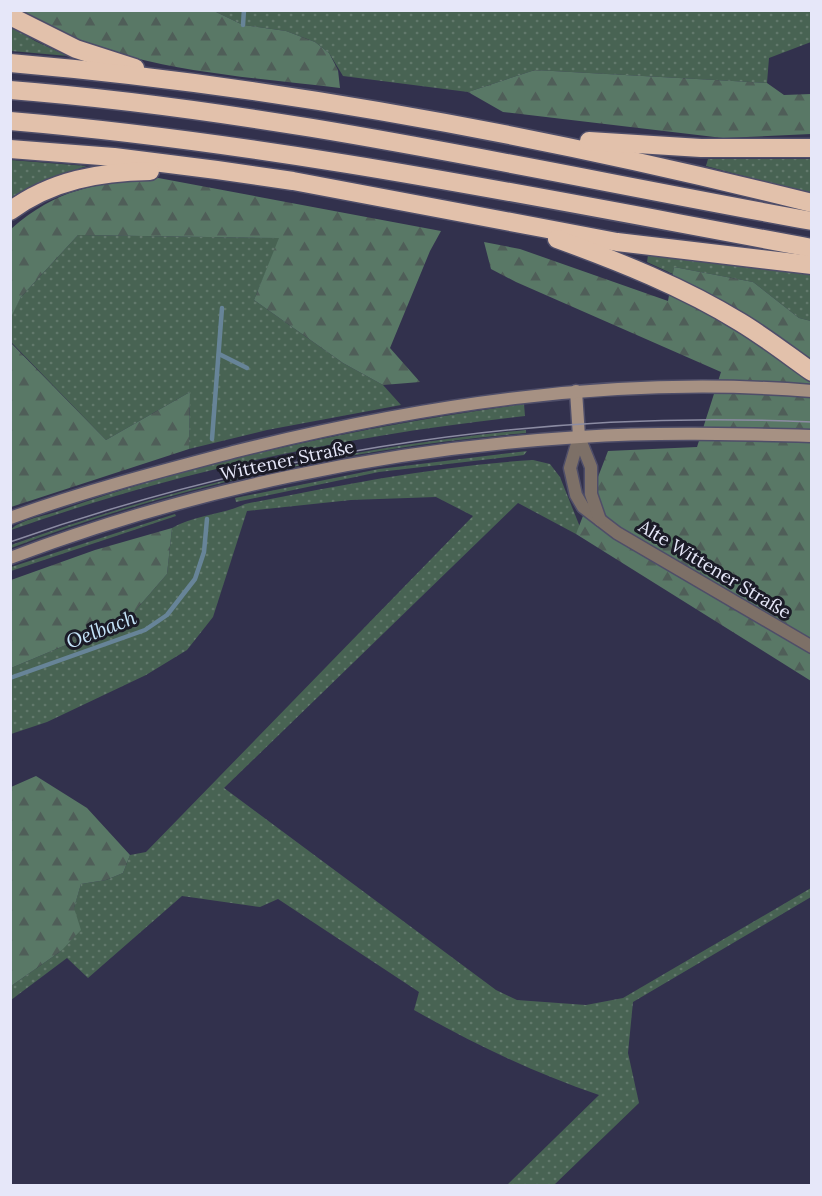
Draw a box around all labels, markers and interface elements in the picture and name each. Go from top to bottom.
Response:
street label: Wittener Straße [218,435,356,485]
street label: Alte Wittener Straße [634,514,796,624]
water label: Oelbach [62,604,140,654]

